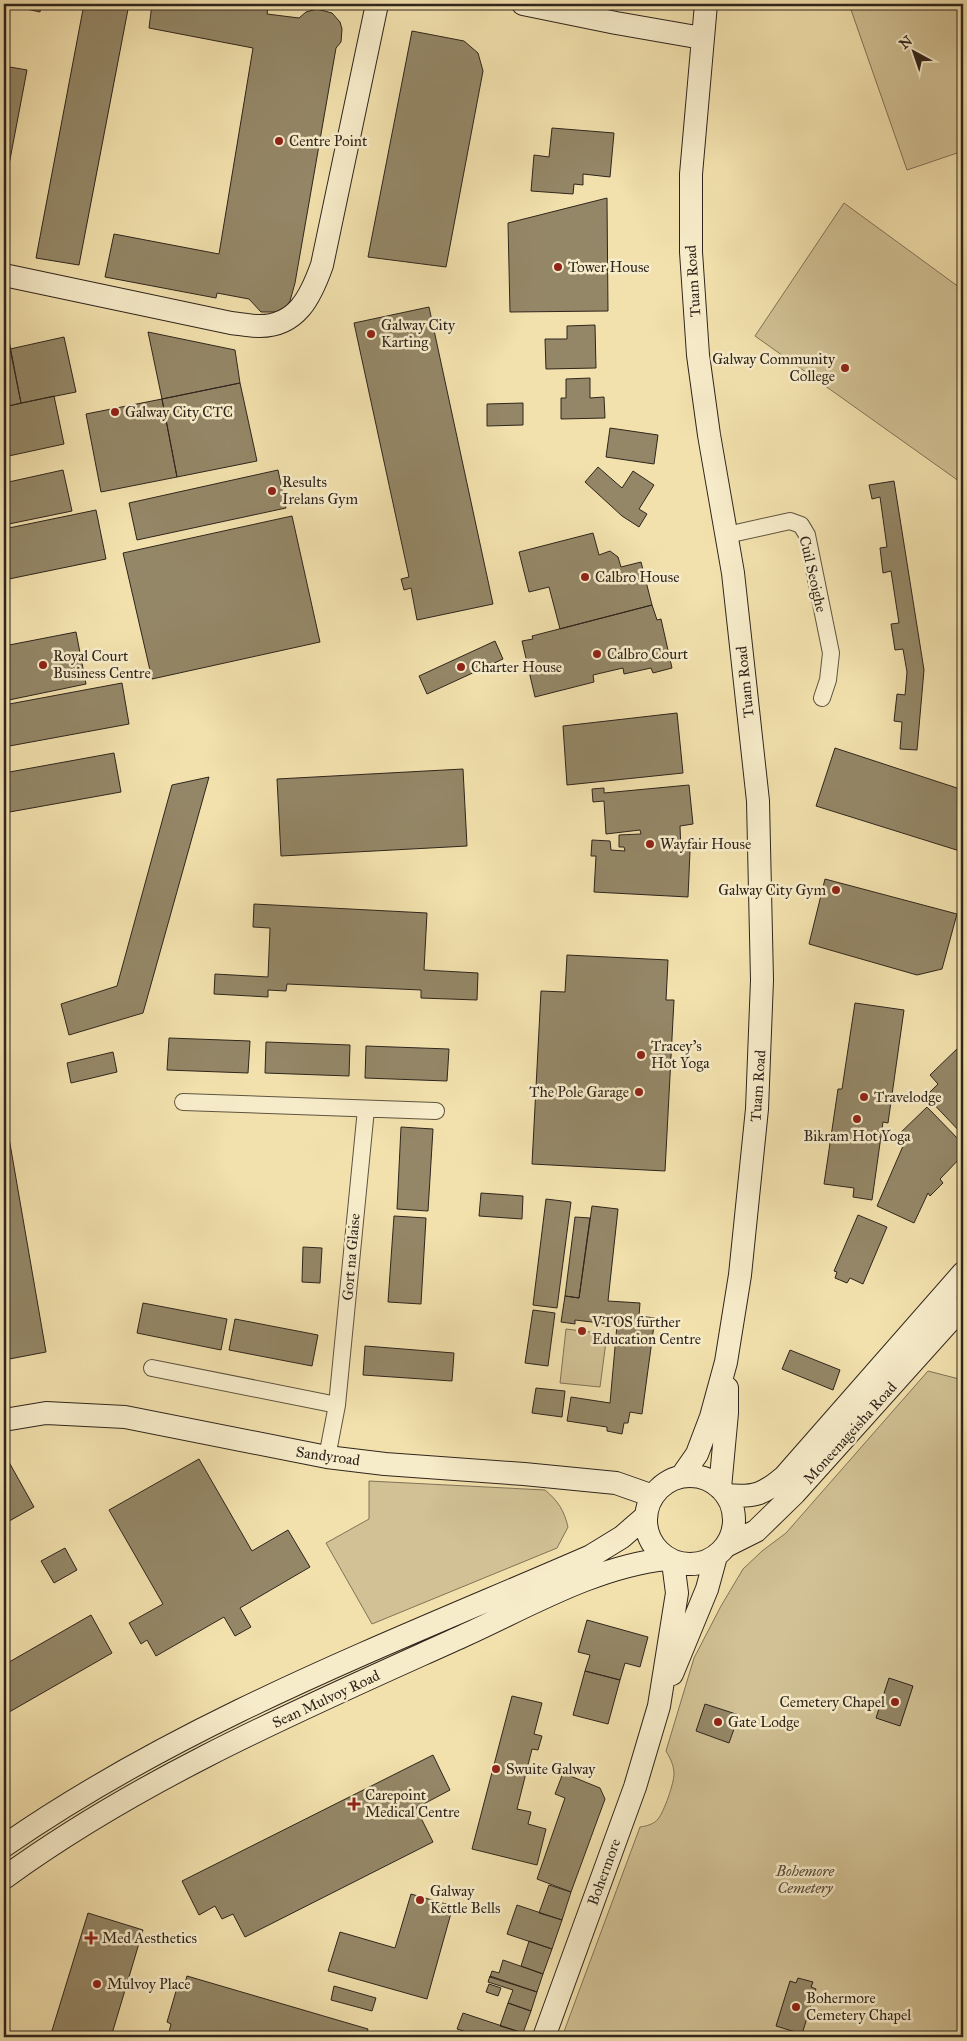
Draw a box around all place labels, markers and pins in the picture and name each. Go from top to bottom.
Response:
place label: Centre Point [289,132,368,150]
marker: Centre Point [273,135,285,147]
place label: Tower House [568,258,650,276]
marker: Tower House [552,261,564,273]
place label: Galway City Karting [381,316,456,351]
marker: Galway City Karting [365,328,377,340]
place label: Galway Community College [712,350,836,385]
marker: Galway Community College [839,362,851,374]
place label: Galway City CTC [125,403,233,421]
marker: Galway City CTC [109,406,121,418]
place label: Results Irelans Gym [282,473,358,508]
marker: Results Irelans Gym [266,485,278,497]
place label: Calbro House [595,568,679,586]
marker: Calbro House [579,571,591,583]
place label: Calbro Court [607,645,689,663]
place label: Royal Court Business Centre [53,647,151,682]
marker: Calbro Court [591,648,603,660]
place label: Charter House [471,658,562,676]
marker: Royal Court Business Centre [37,659,49,671]
marker: Charter House [455,661,467,673]
place label: Wayfair House [660,835,751,853]
marker: Wayfair House [644,838,656,850]
place label: Galway City Gym [718,881,826,899]
marker: Galway City Gym [830,884,842,896]
place label: Tracey's Hot Yoga [651,1037,710,1072]
marker: Tracey's Hot Yoga [635,1049,647,1061]
place label: The Pole Garage [529,1083,629,1101]
marker: The Pole Garage [633,1086,645,1098]
place label: Travelodge [874,1088,941,1106]
marker: Travelodge [858,1091,870,1103]
marker: Bikram Hot Yoga [851,1113,863,1125]
place label: Bikram Hot Yoga [803,1127,911,1145]
place label: VTOS further Education Centre [591,1313,701,1348]
marker: VTOS further Education Centre [576,1325,588,1337]
place label: Cemetery Chapel [780,1693,886,1711]
marker: Cemetery Chapel [889,1696,901,1708]
place label: Gate Lodge [728,1713,800,1731]
marker: Gate Lodge [712,1716,724,1728]
place label: Swuite Galway [506,1760,596,1778]
marker: Swuite Galway [490,1763,502,1775]
place label: Carepoint Medical Centre [365,1786,460,1821]
marker: Carepoint Medical Centre [347,1797,361,1811]
place label: Galway Kettle Bells [430,1882,501,1917]
marker: Galway Kettle Bells [414,1894,426,1906]
place label: Med Aesthetics [102,1929,197,1947]
marker: Med Aesthetics [84,1931,98,1945]
place label: Mulvoy Place [107,1975,191,1993]
marker: Mulvoy Place [91,1978,103,1990]
place label: Bohermore Cemetery Chapel [806,1989,912,2024]
marker: Bohermore Cemetery Chapel [790,2001,802,2013]

